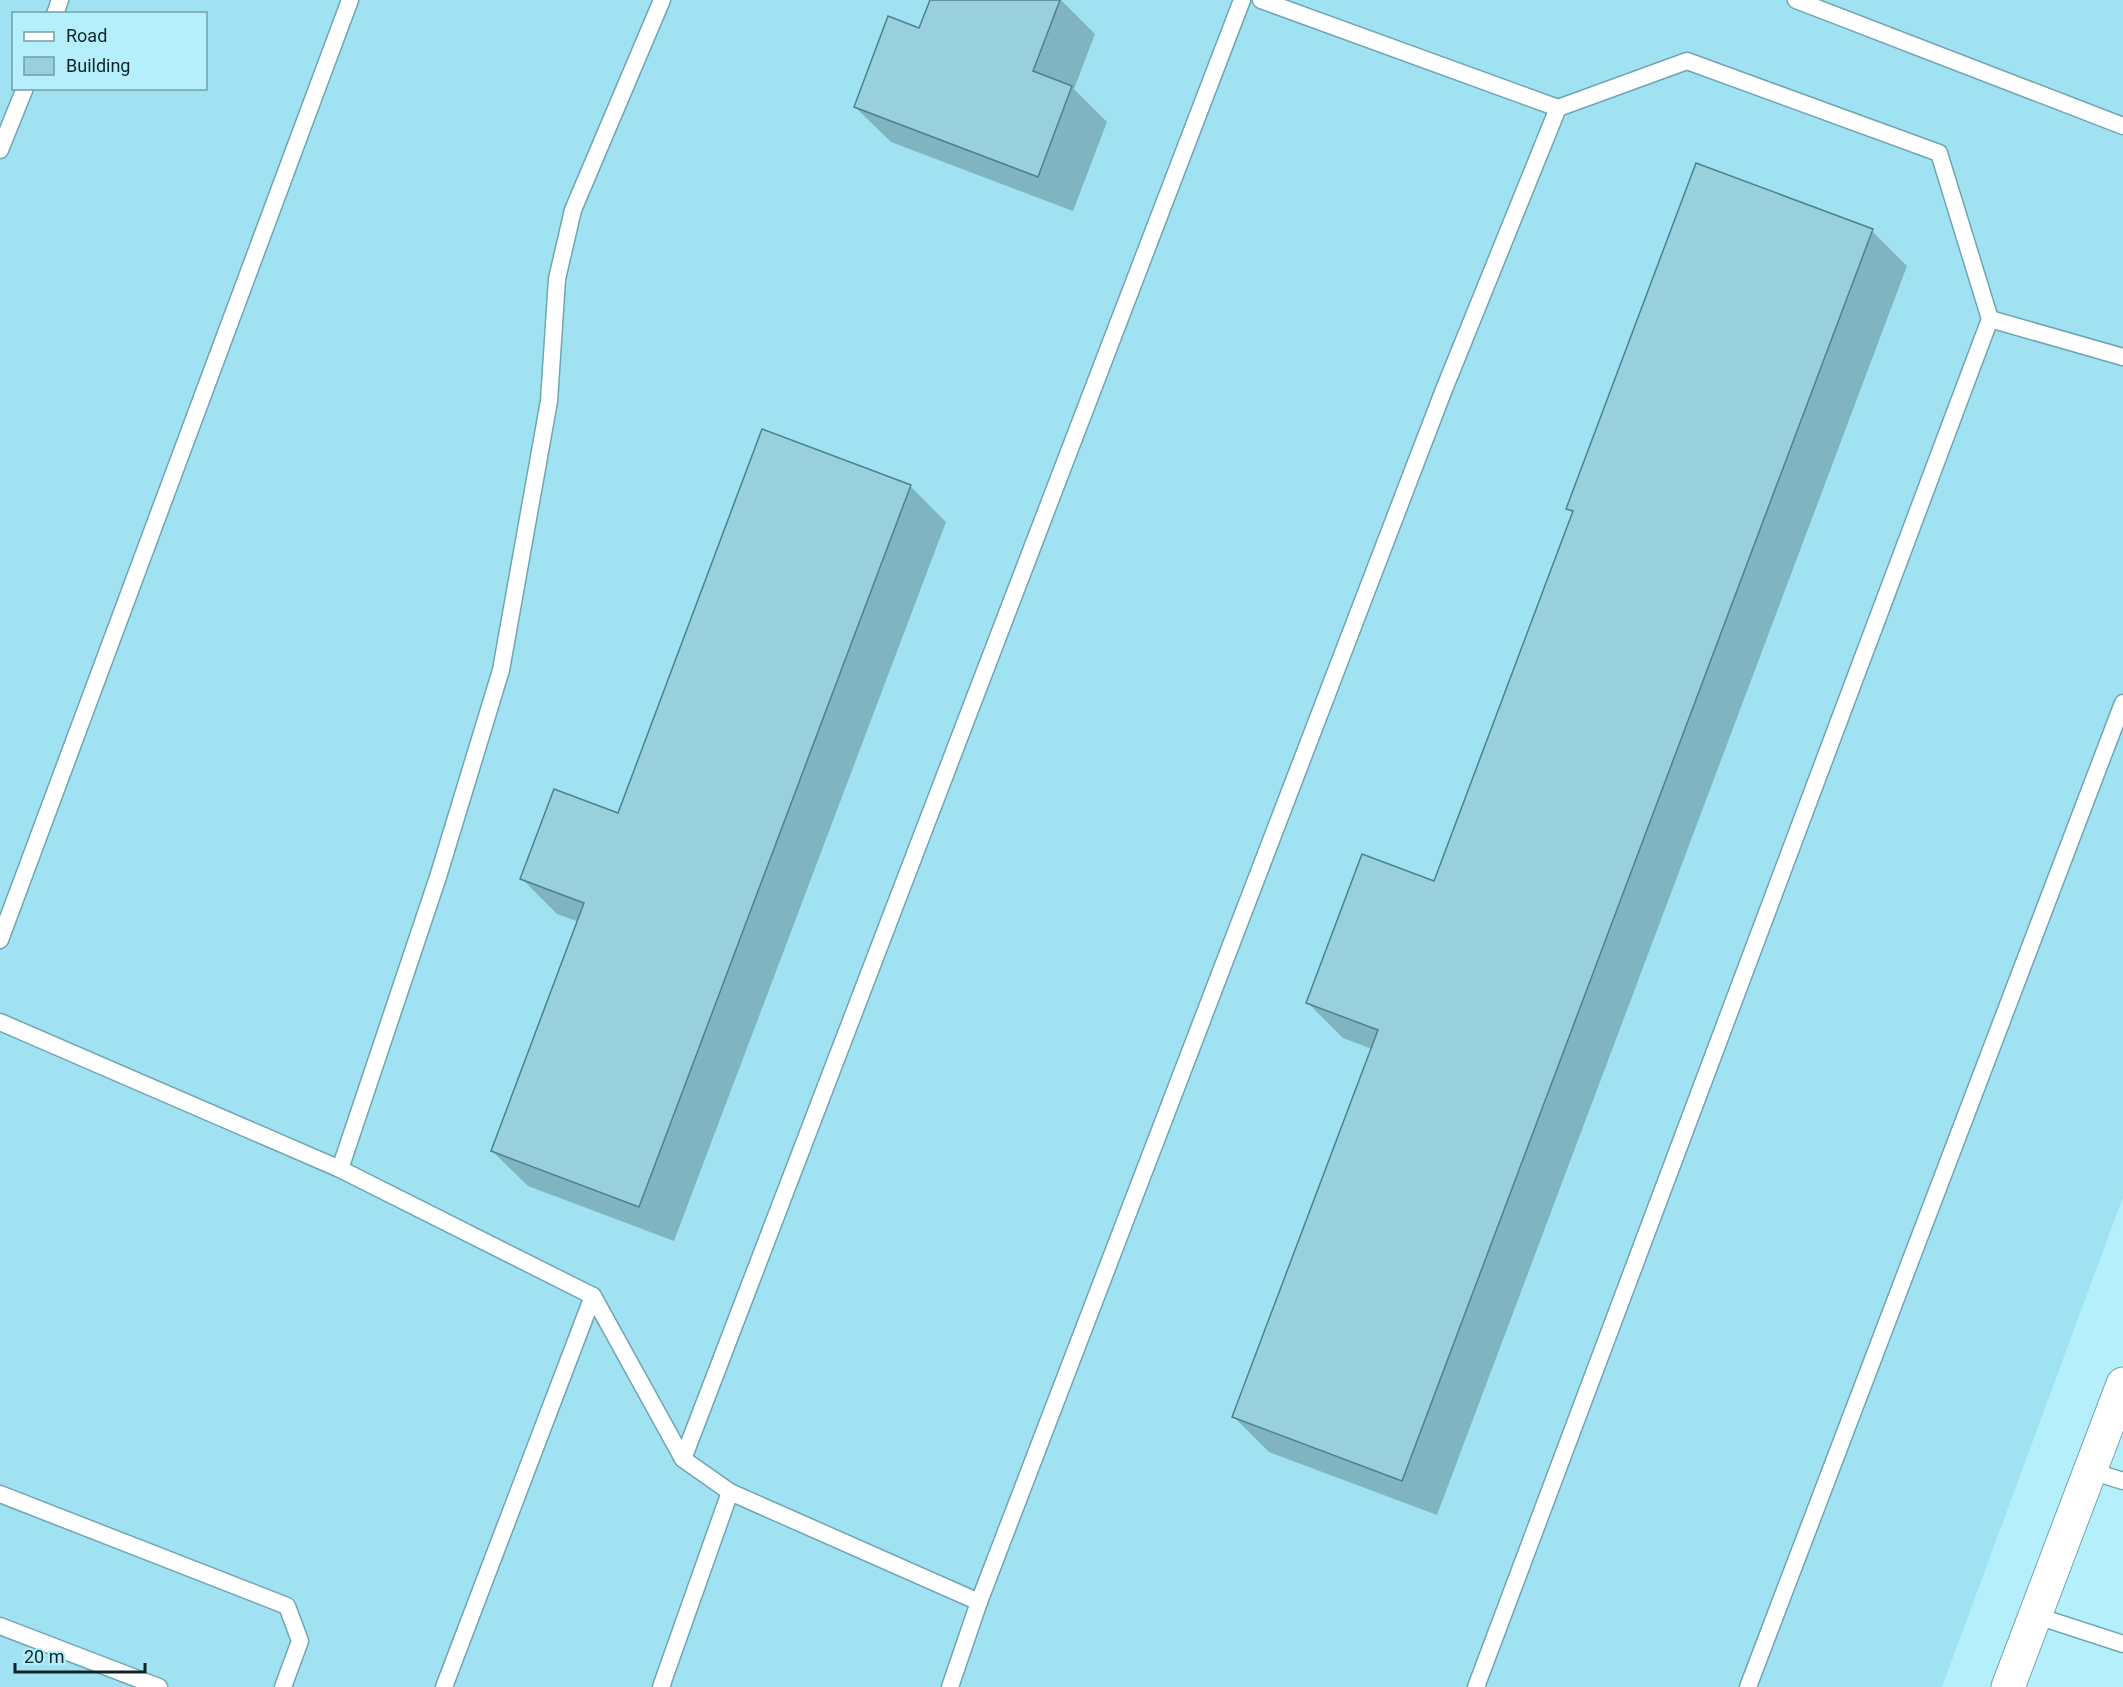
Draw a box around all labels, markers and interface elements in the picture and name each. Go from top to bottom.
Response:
legend [12,12,207,90]
text: Road [66,25,107,46]
text: Building [66,55,130,76]
scale bar [15,1636,146,1674]
text: 20 m [24,1646,64,1667]

